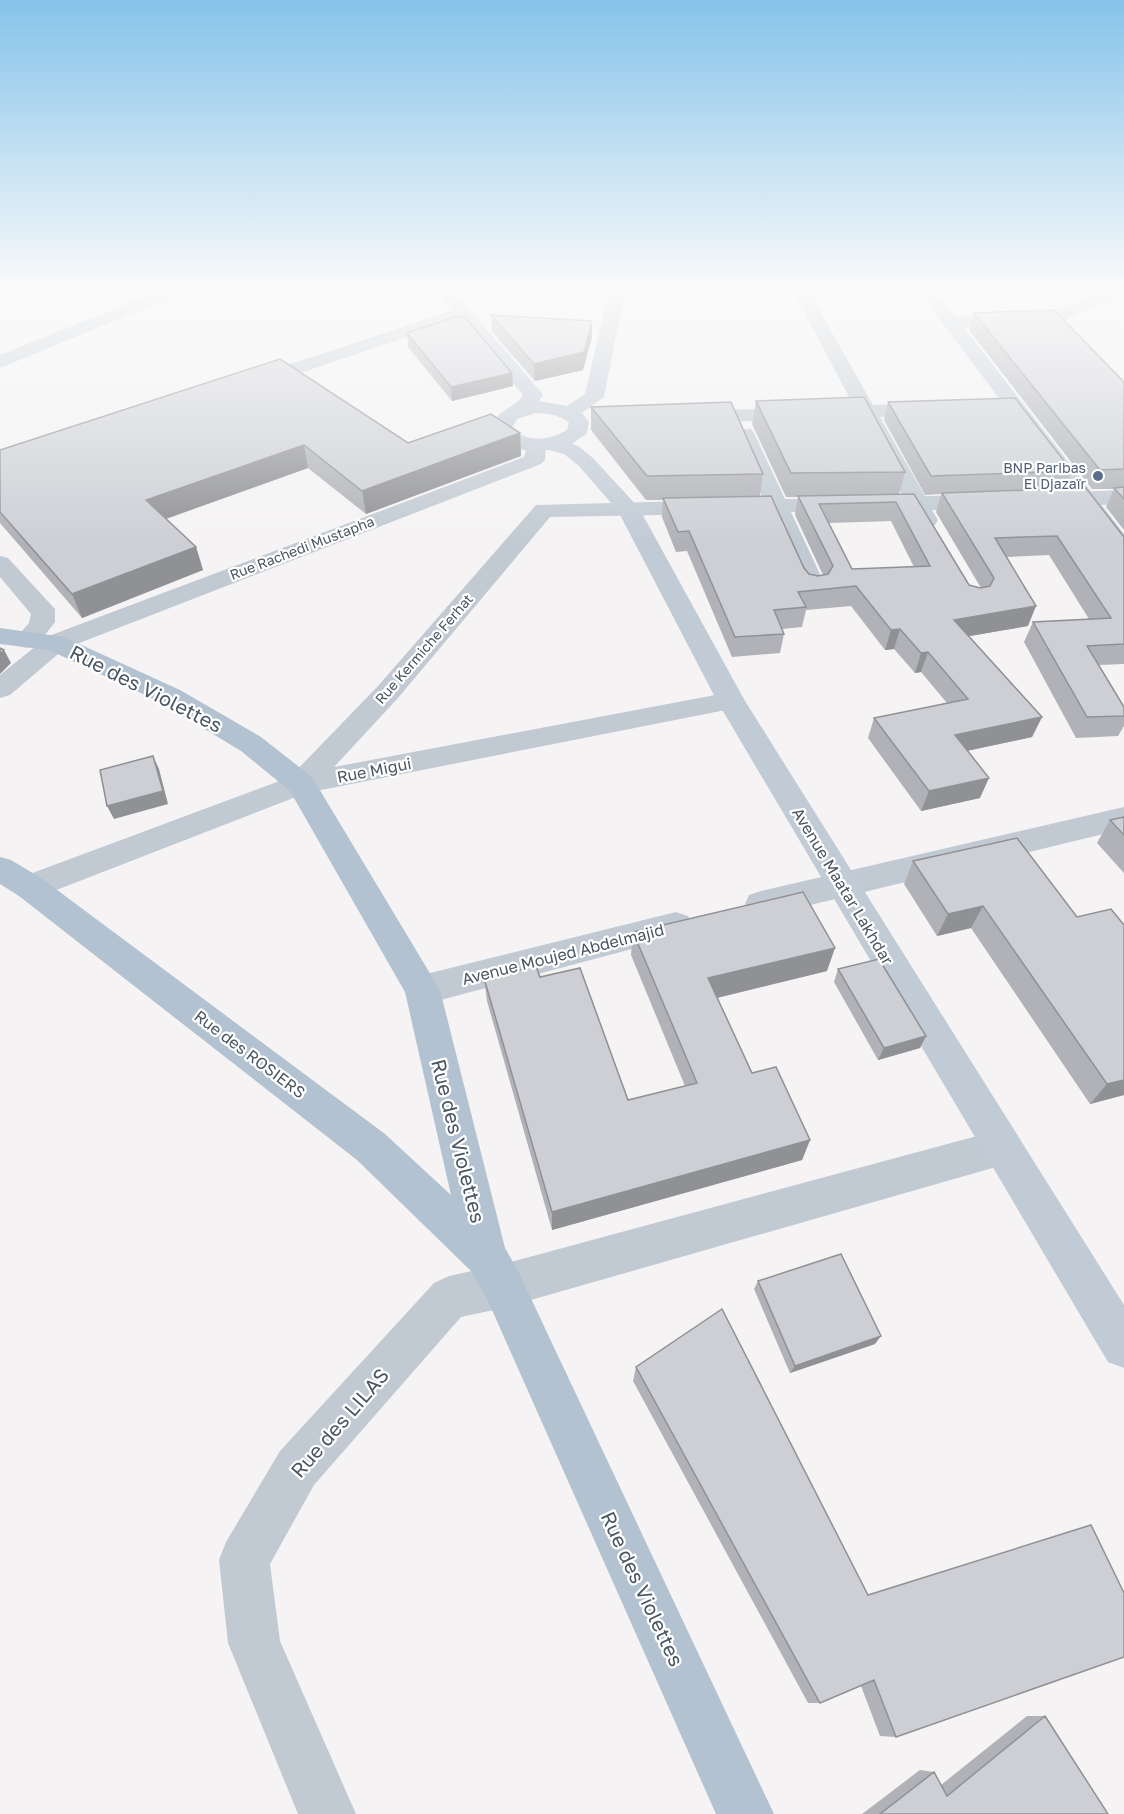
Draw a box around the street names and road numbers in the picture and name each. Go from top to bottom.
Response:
street label: Rue Rachedi Mustapha [227,512,376,583]
street label: Rue Kermiche Ferhat [371,590,476,707]
street label: Rue des Violettes [66,639,227,737]
street label: Rue Migui [335,753,413,787]
street label: Avenue Maatar Lakhdar [788,804,898,968]
street label: Avenue Moujed Abdelmajid [460,919,666,989]
street label: Rue des ROSIERS [190,1006,310,1102]
street label: Rue des Violettes [427,1056,491,1225]
street label: Rue des LILAS [285,1363,393,1482]
street label: Rue des Violettes [597,1507,689,1670]

